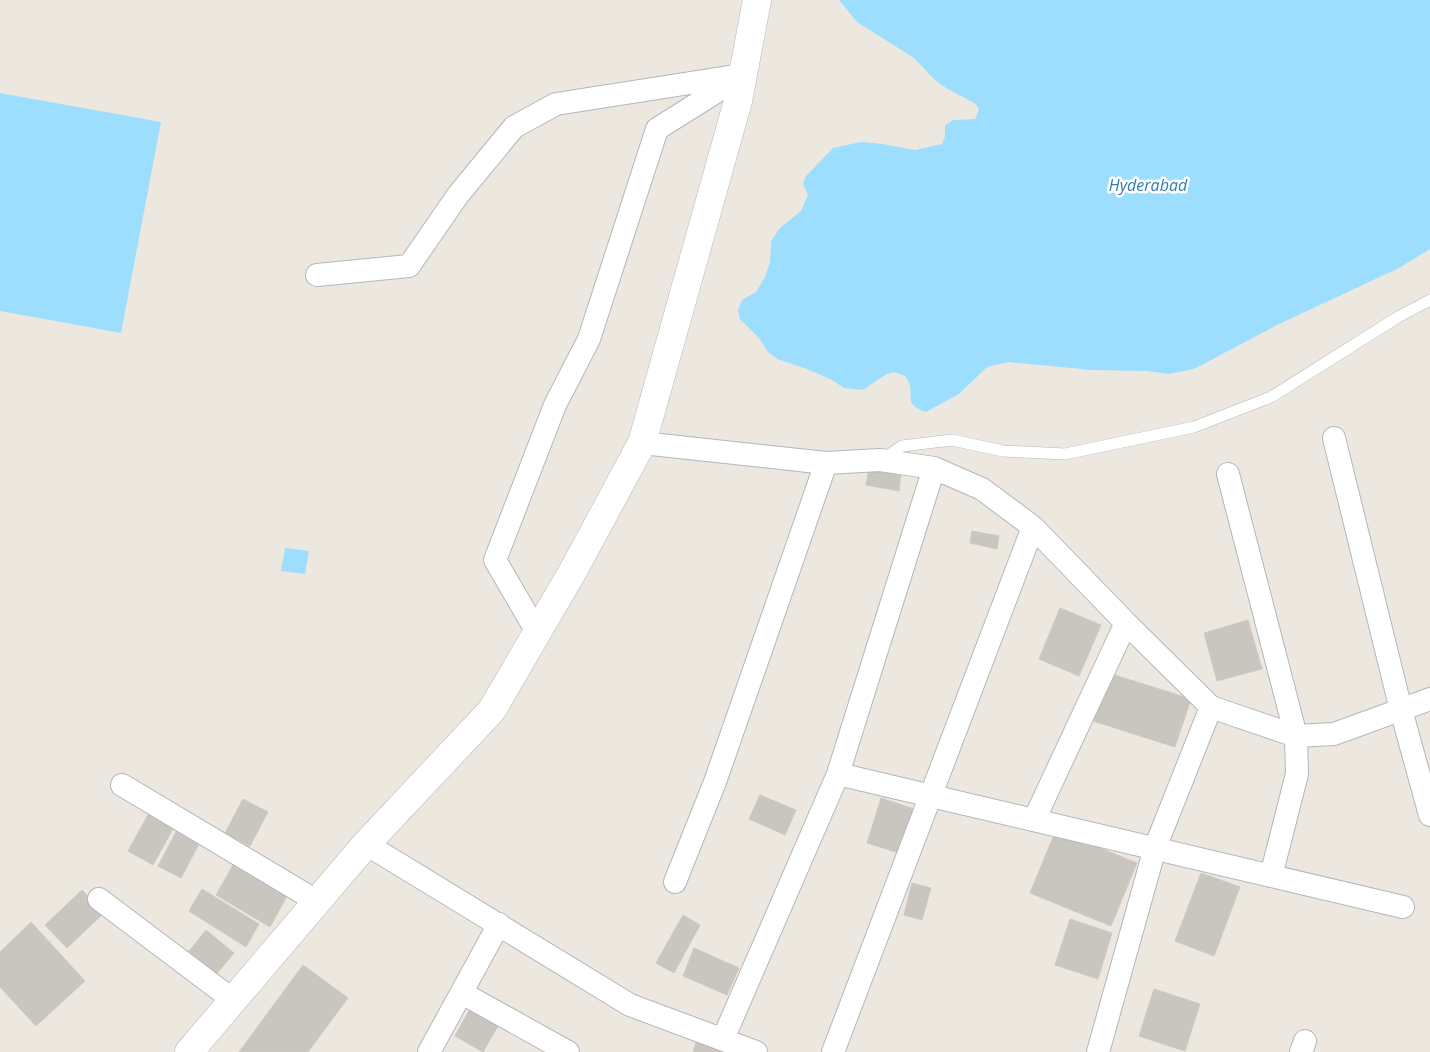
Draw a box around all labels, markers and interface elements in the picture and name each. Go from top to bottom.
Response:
water label: Hyderabad [1109,174,1188,196]

